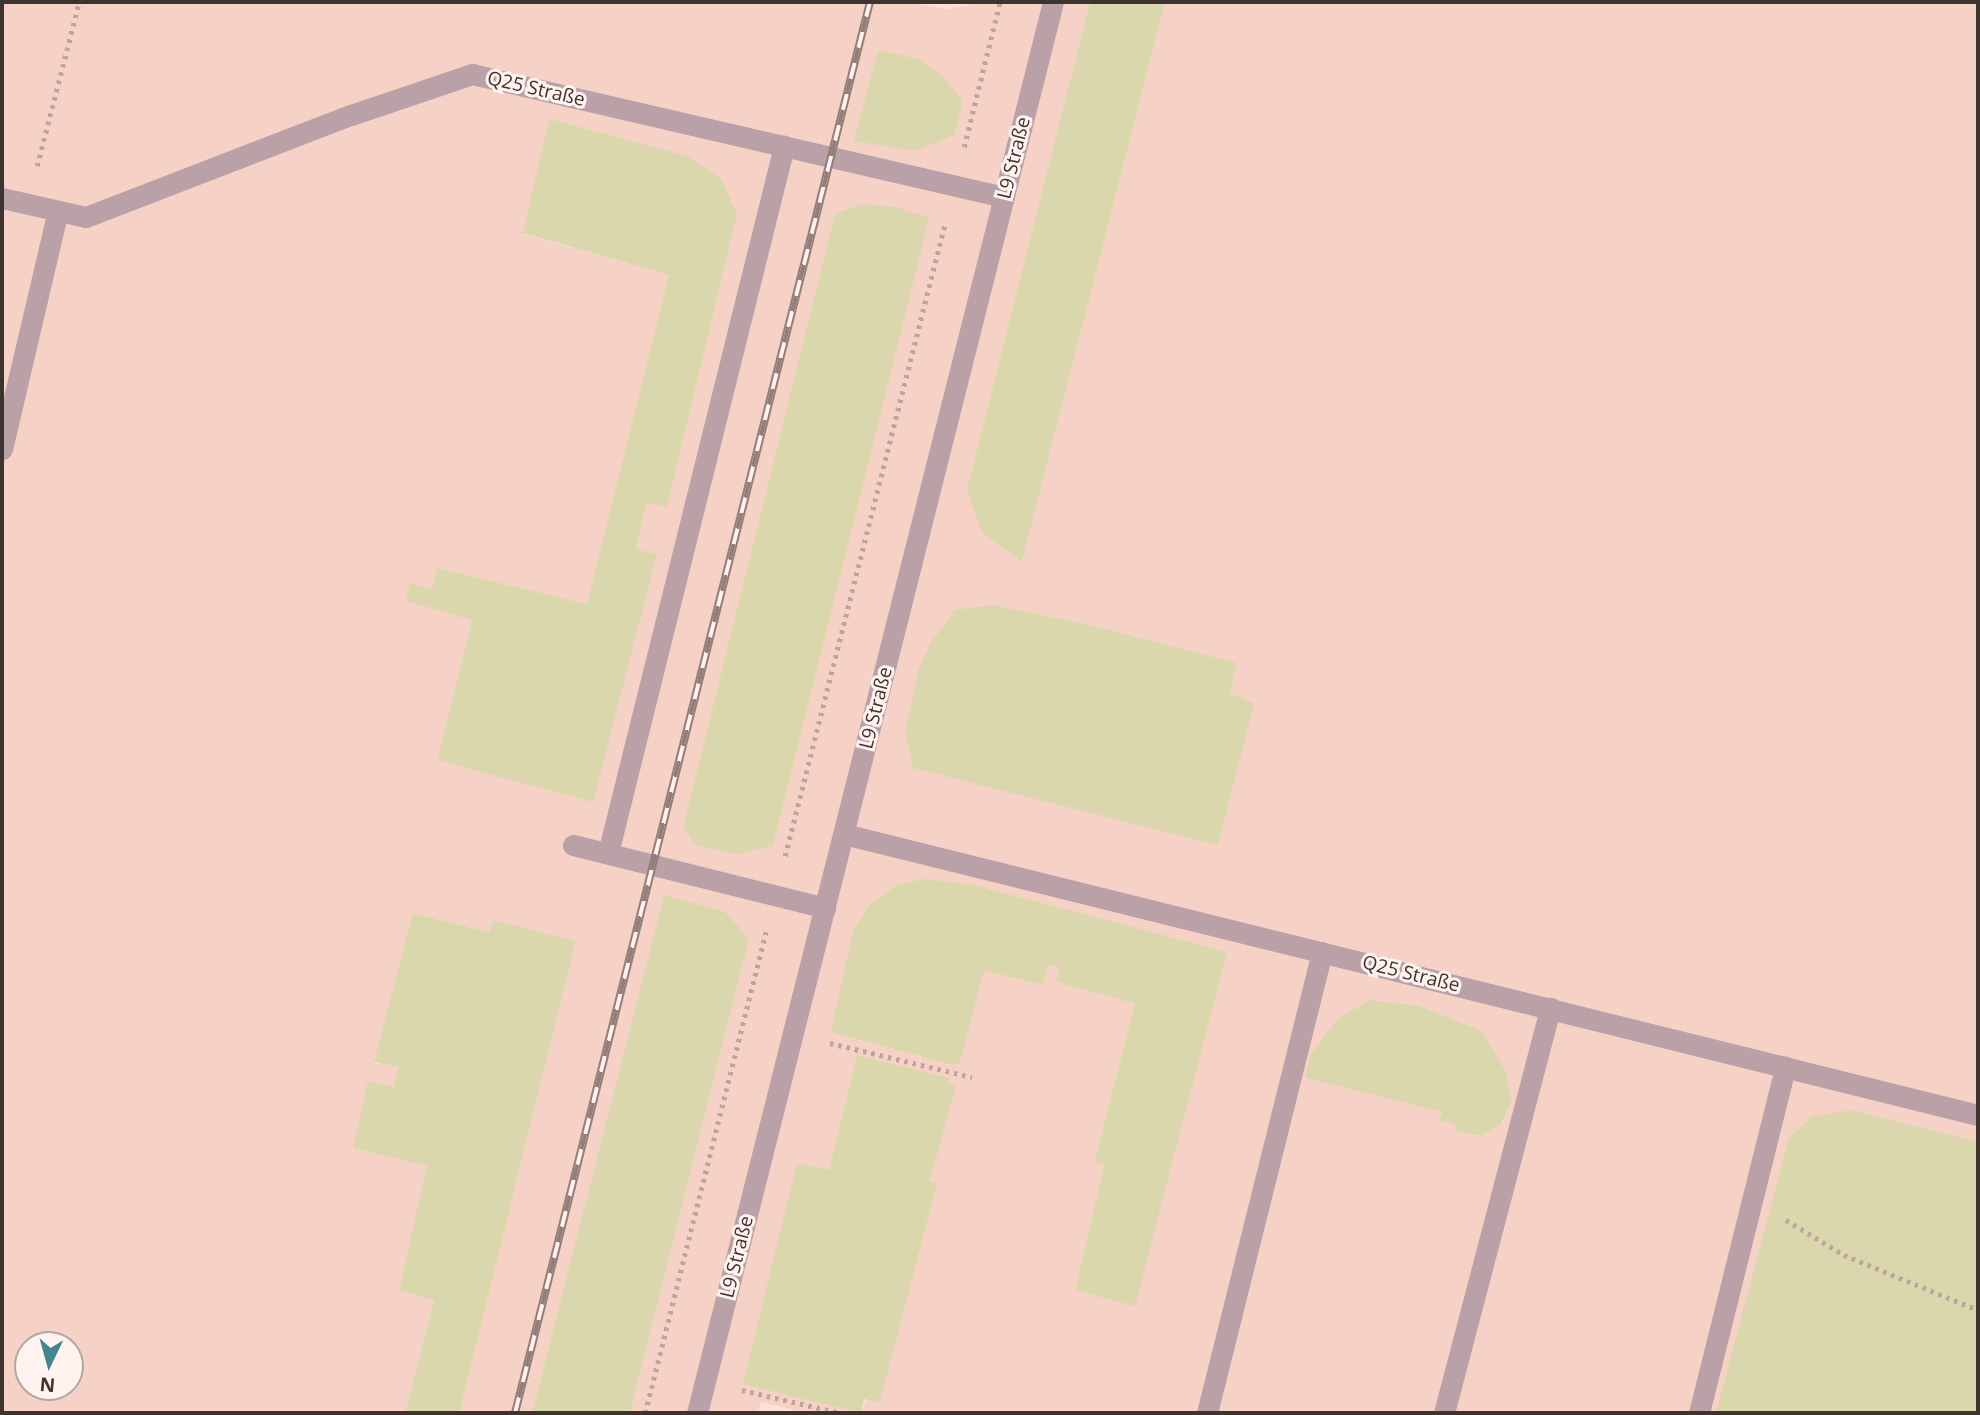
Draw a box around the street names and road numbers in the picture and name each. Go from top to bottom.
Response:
street label: Q25 Straße [485,67,587,111]
street label: L9 Straße [993,115,1035,201]
street label: L9 Straße [855,665,897,751]
street label: Q25 Straße [1360,951,1462,997]
street label: L9 Straße [716,1214,758,1300]

